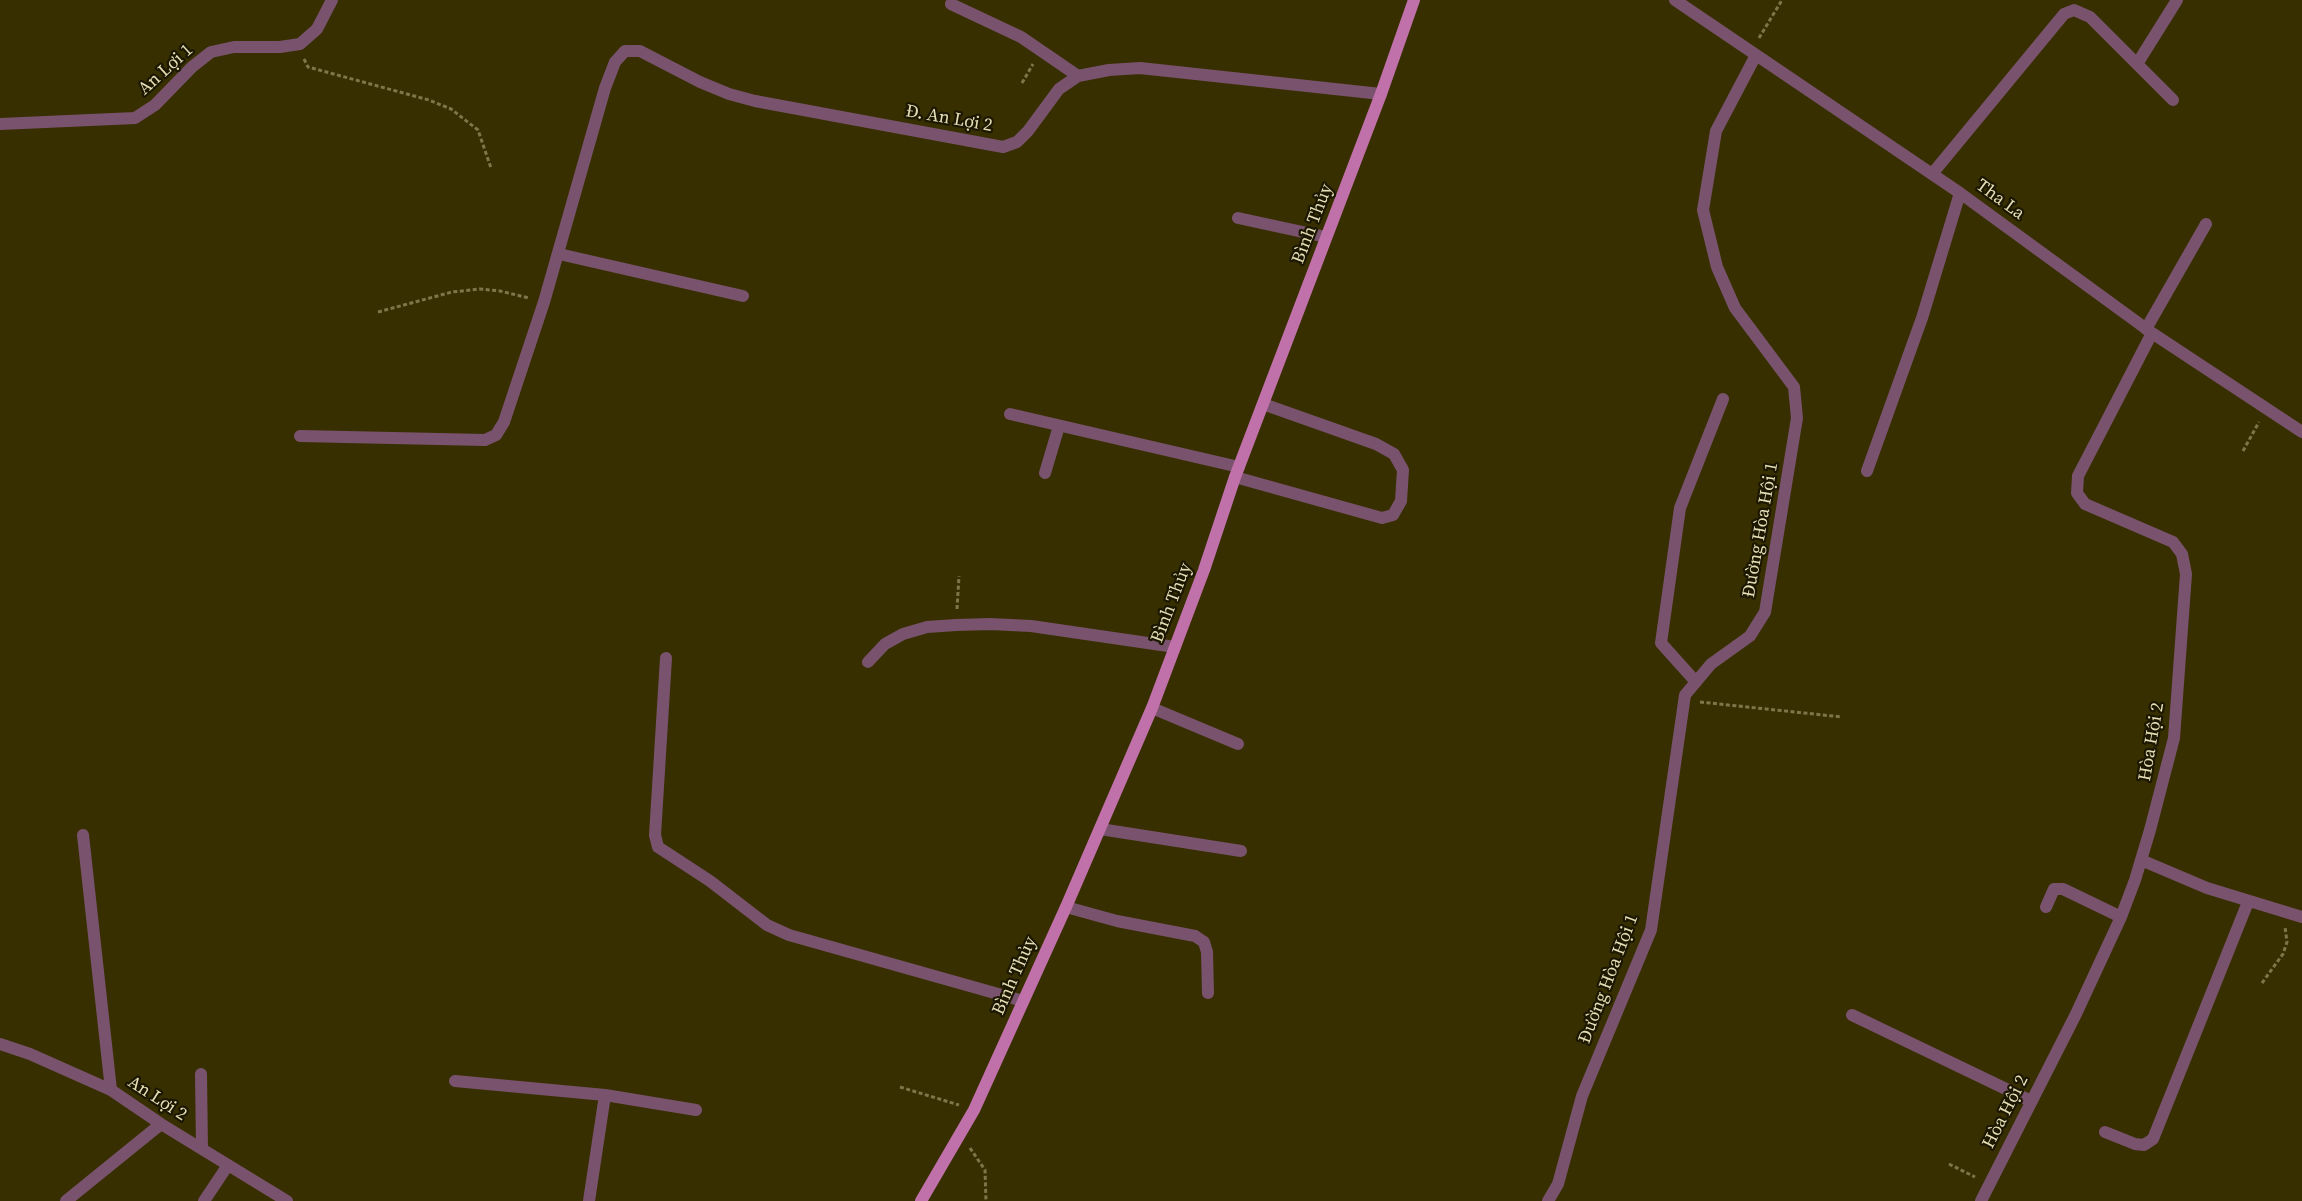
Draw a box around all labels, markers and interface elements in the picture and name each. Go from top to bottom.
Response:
street label: An Lợi 1 [134,40,198,100]
street label: Đ. An Lợi 2 [904,101,994,137]
street label: Tha La [1971,175,2029,225]
street label: Bình Thủy [1288,181,1338,267]
street label: Đường Hòa Hội 1 [1738,461,1784,599]
street label: Bình Thủy [1147,560,1197,646]
street label: Hòa Hội 2 [2134,701,2170,783]
street label: Đường Hòa Hội 1 [1574,911,1644,1047]
street label: Bình Thủy [988,933,1042,1019]
street label: An Lợi 2 [123,1072,191,1126]
street label: Hòa Hội 2 [1978,1072,2034,1152]

